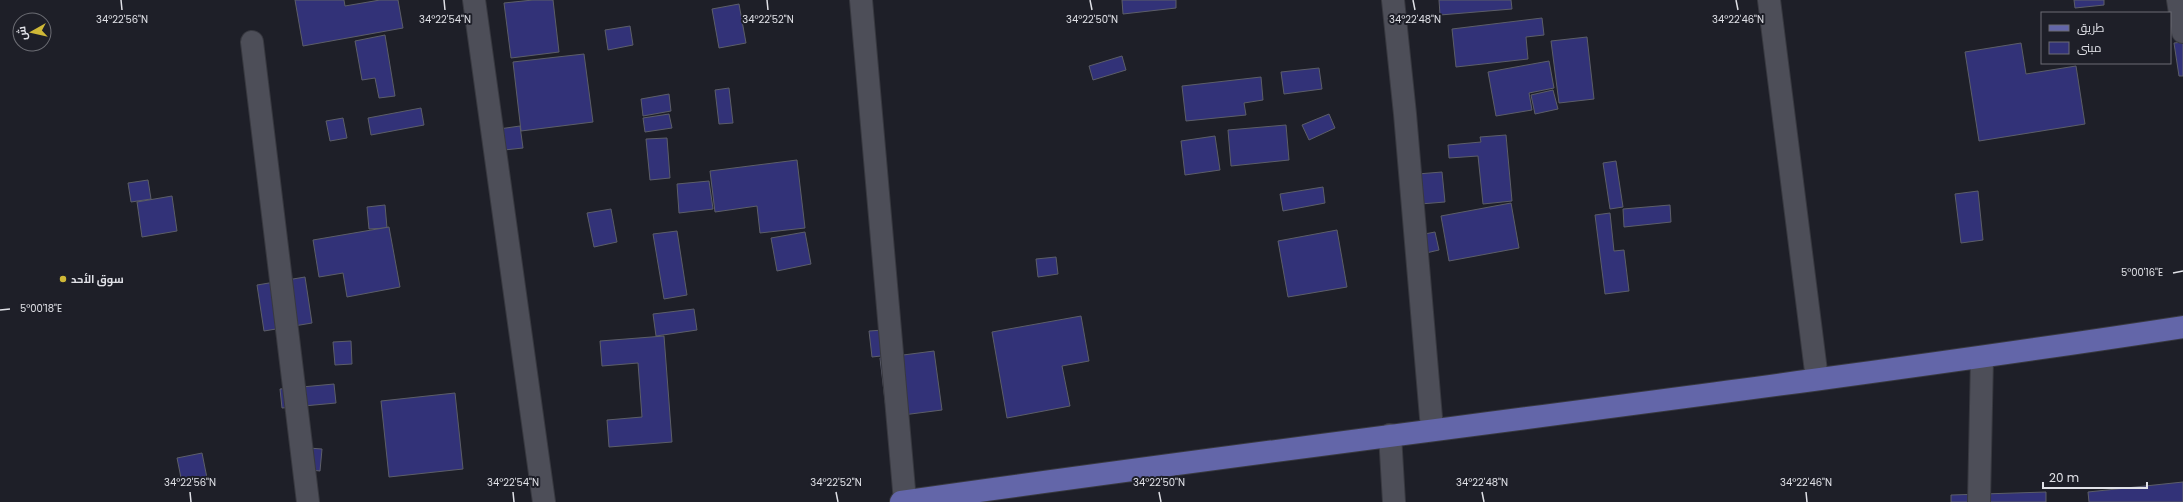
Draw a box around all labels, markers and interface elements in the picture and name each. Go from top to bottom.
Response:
north arrow [12,12,52,52]
text: 34°22'56"N [96,12,148,27]
text: 34°22'54"N [419,12,471,27]
text: 34°22'52"N [742,12,794,27]
text: 34°22'50"N [1066,12,1118,27]
text: 34°22'48"N [1389,12,1441,27]
text: 34°22'46"N [1712,12,1764,27]
legend [2041,12,2171,64]
text: طريق [2077,19,2105,36]
text: ش [13,25,31,41]
text: مبنى [2077,39,2102,56]
text: 5°00'16"E [2121,265,2163,280]
place label: سوق الأحد [71,271,124,287]
marker: سوق الأحد [58,274,68,284]
text: 5°00'18"E [20,301,62,316]
scale bar [2043,464,2147,490]
text: 20 m [2049,469,2079,486]
text: 34°22'56"N [164,475,216,490]
text: 34°22'54"N [487,475,539,490]
text: 34°22'52"N [810,475,862,490]
text: 34°22'50"N [1133,475,1185,490]
text: 34°22'48"N [1456,475,1508,490]
text: 34°22'46"N [1780,475,1832,490]

